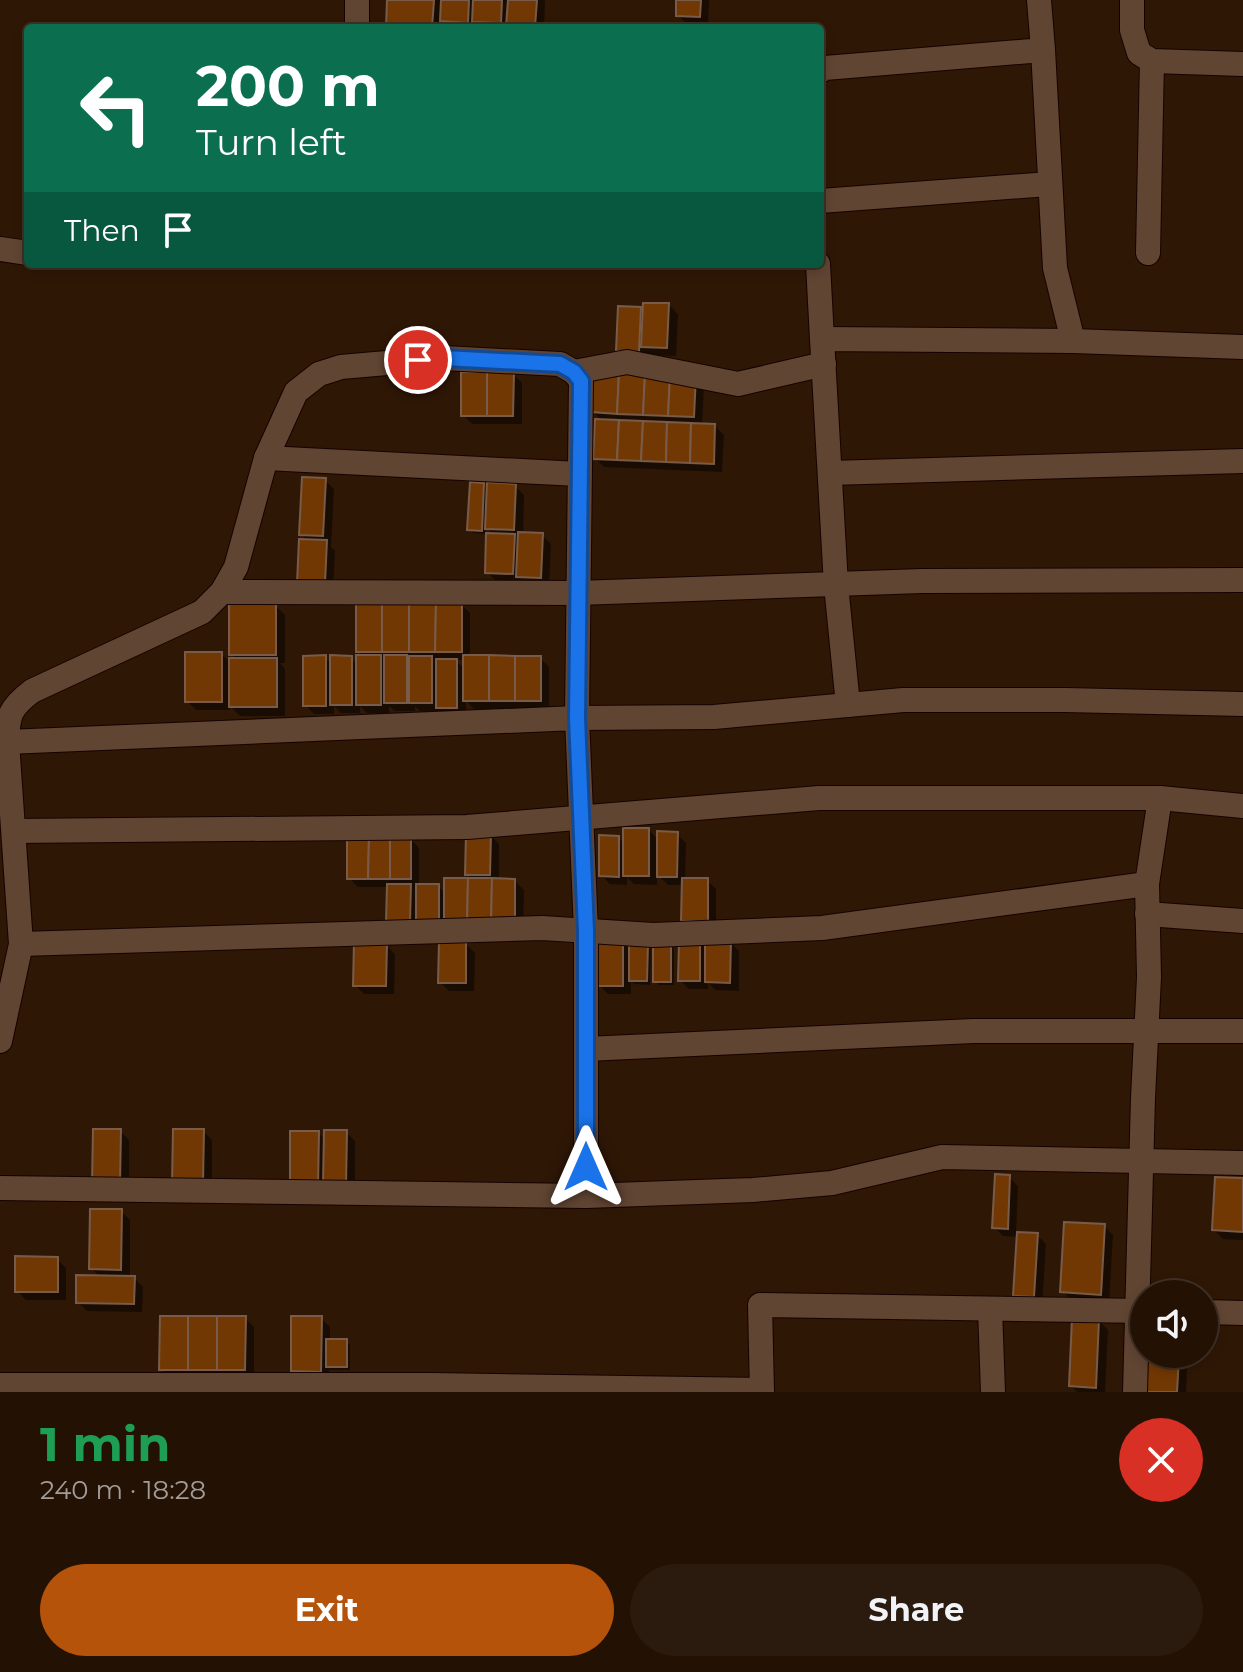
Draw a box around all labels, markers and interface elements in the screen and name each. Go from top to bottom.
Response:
text: 200 m [196,52,380,120]
icon: left [64,56,168,160]
text: Turn left [196,120,347,164]
icon: arrive [156,208,200,252]
text: Then [64,212,140,249]
pin [384,326,452,394]
icon: arrive [396,338,440,382]
position arrow [544,1125,628,1209]
map controls [1130,1280,1218,1368]
button: sound [1130,1280,1218,1368]
text: 1 min [40,1415,170,1473]
button: close [1119,1418,1203,1502]
text: 240 m · 18:28 [40,1474,206,1506]
button: Exit [40,1564,614,1656]
button: Share [630,1564,1203,1656]

